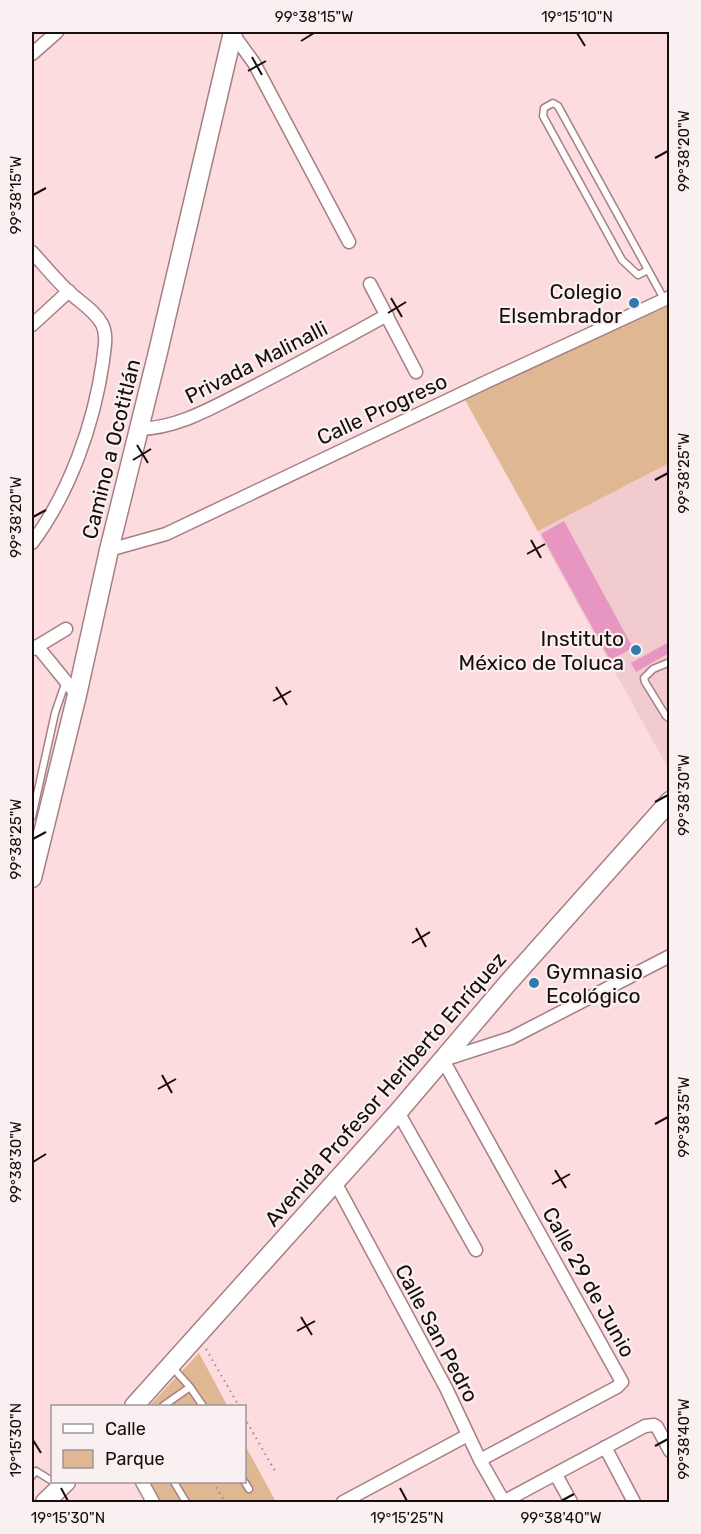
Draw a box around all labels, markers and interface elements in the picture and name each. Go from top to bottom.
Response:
text: 99°38'15"W [275,8,353,26]
text: 19°15'10"N [541,8,613,26]
text: 99°38'20"W [675,110,693,192]
text: 99°38'15"W [7,156,25,234]
place label: Colegio Elsembrador [499,279,622,328]
marker: Colegio Elsembrador [627,296,641,310]
street label: Privada Malinalli [181,315,331,409]
street label: Camino a Ocotitlán [77,356,145,542]
street label: Calle Progreso [313,368,451,450]
text: 99°38'25"W [675,433,693,513]
text: 99°38'20"W [7,476,25,558]
place label: Instituto México de Toluca [459,626,624,675]
marker: Instituto México de Toluca [629,643,643,657]
text: 99°38'30"W [675,754,693,836]
text: 99°38'25"W [7,799,25,879]
street label: Avenida Profesor Heriberto Enríquez [259,947,511,1231]
place label: Gymnasio Ecológico [546,959,643,1008]
marker: Gymnasio Ecológico [527,976,541,990]
text: 99°38'35"W [675,1077,693,1158]
text: 99°38'30"W [7,1121,25,1203]
street label: Calle 29 de Junio [537,1203,641,1361]
street label: Calle San Pedro [390,1260,484,1406]
text: 99°38'40"W [675,1398,693,1480]
text: 19°15'30"N [7,1403,25,1477]
legend [51,1405,246,1483]
text: Calle [105,1418,146,1440]
text: Parque [105,1448,165,1470]
text: 19°15'30"N [31,1509,105,1527]
text: 19°15'25"N [370,1509,444,1527]
text: 99°38'40"W [520,1509,602,1527]

